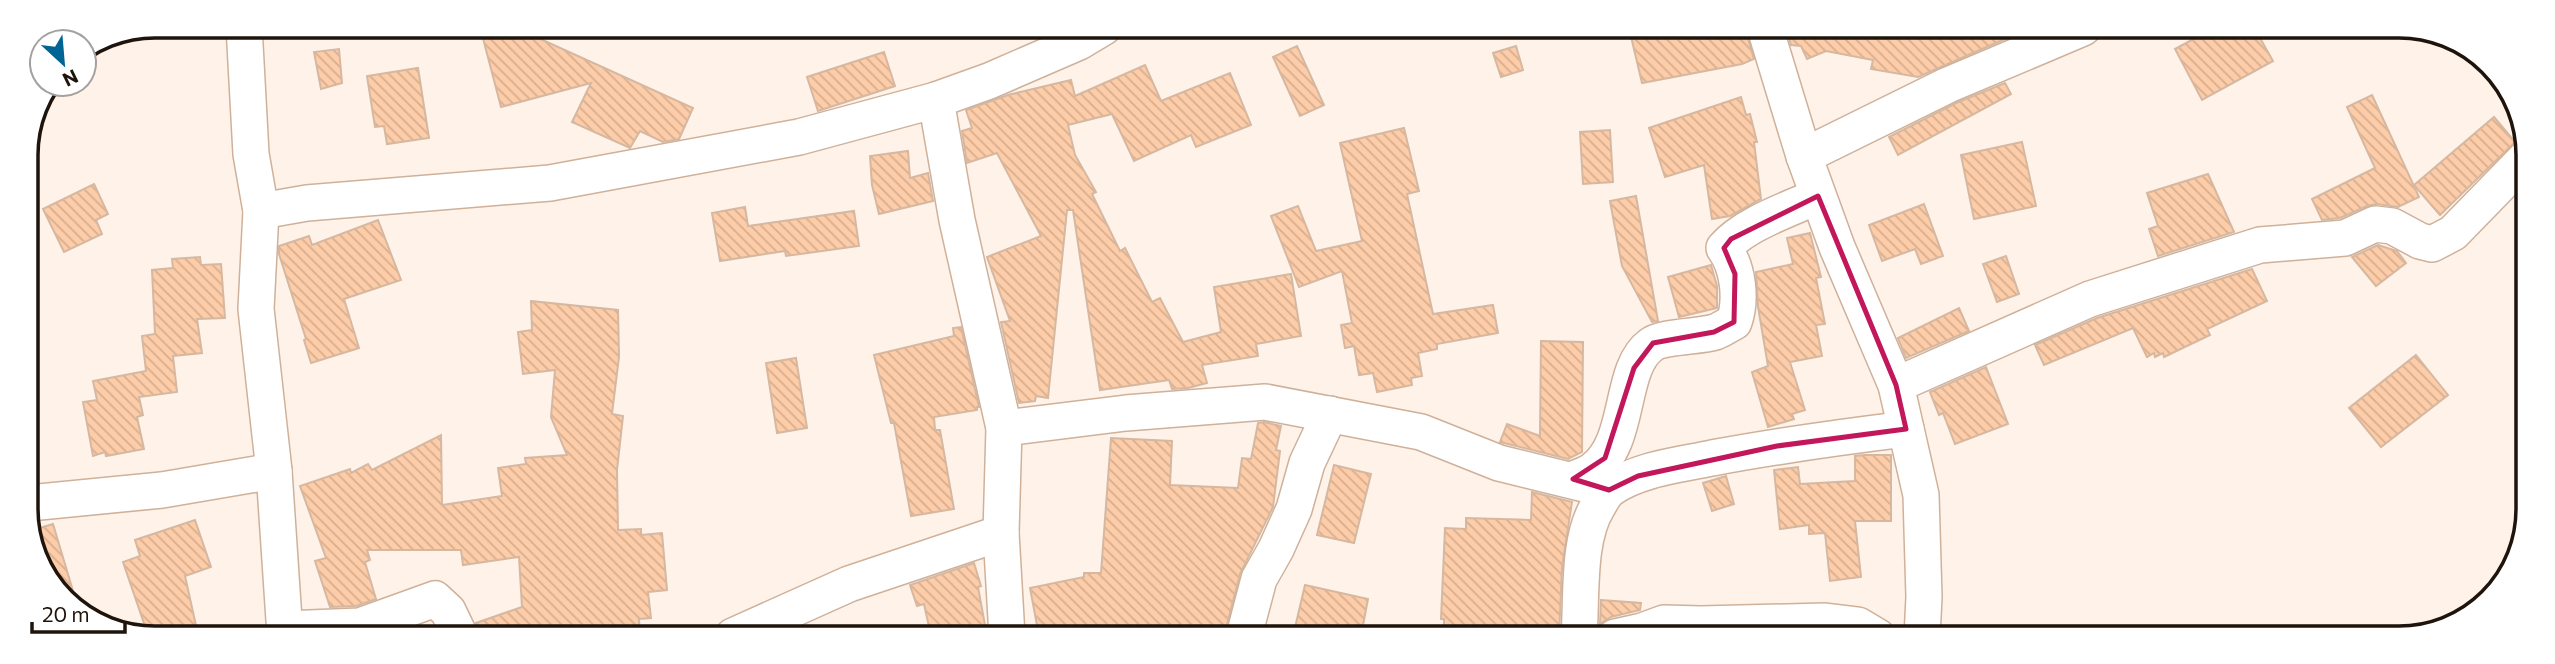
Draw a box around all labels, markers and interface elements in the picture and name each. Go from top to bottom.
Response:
north arrow [28,28,98,98]
text: N [59,65,82,92]
scale bar [32,590,124,634]
text: 20 m [42,601,90,626]

